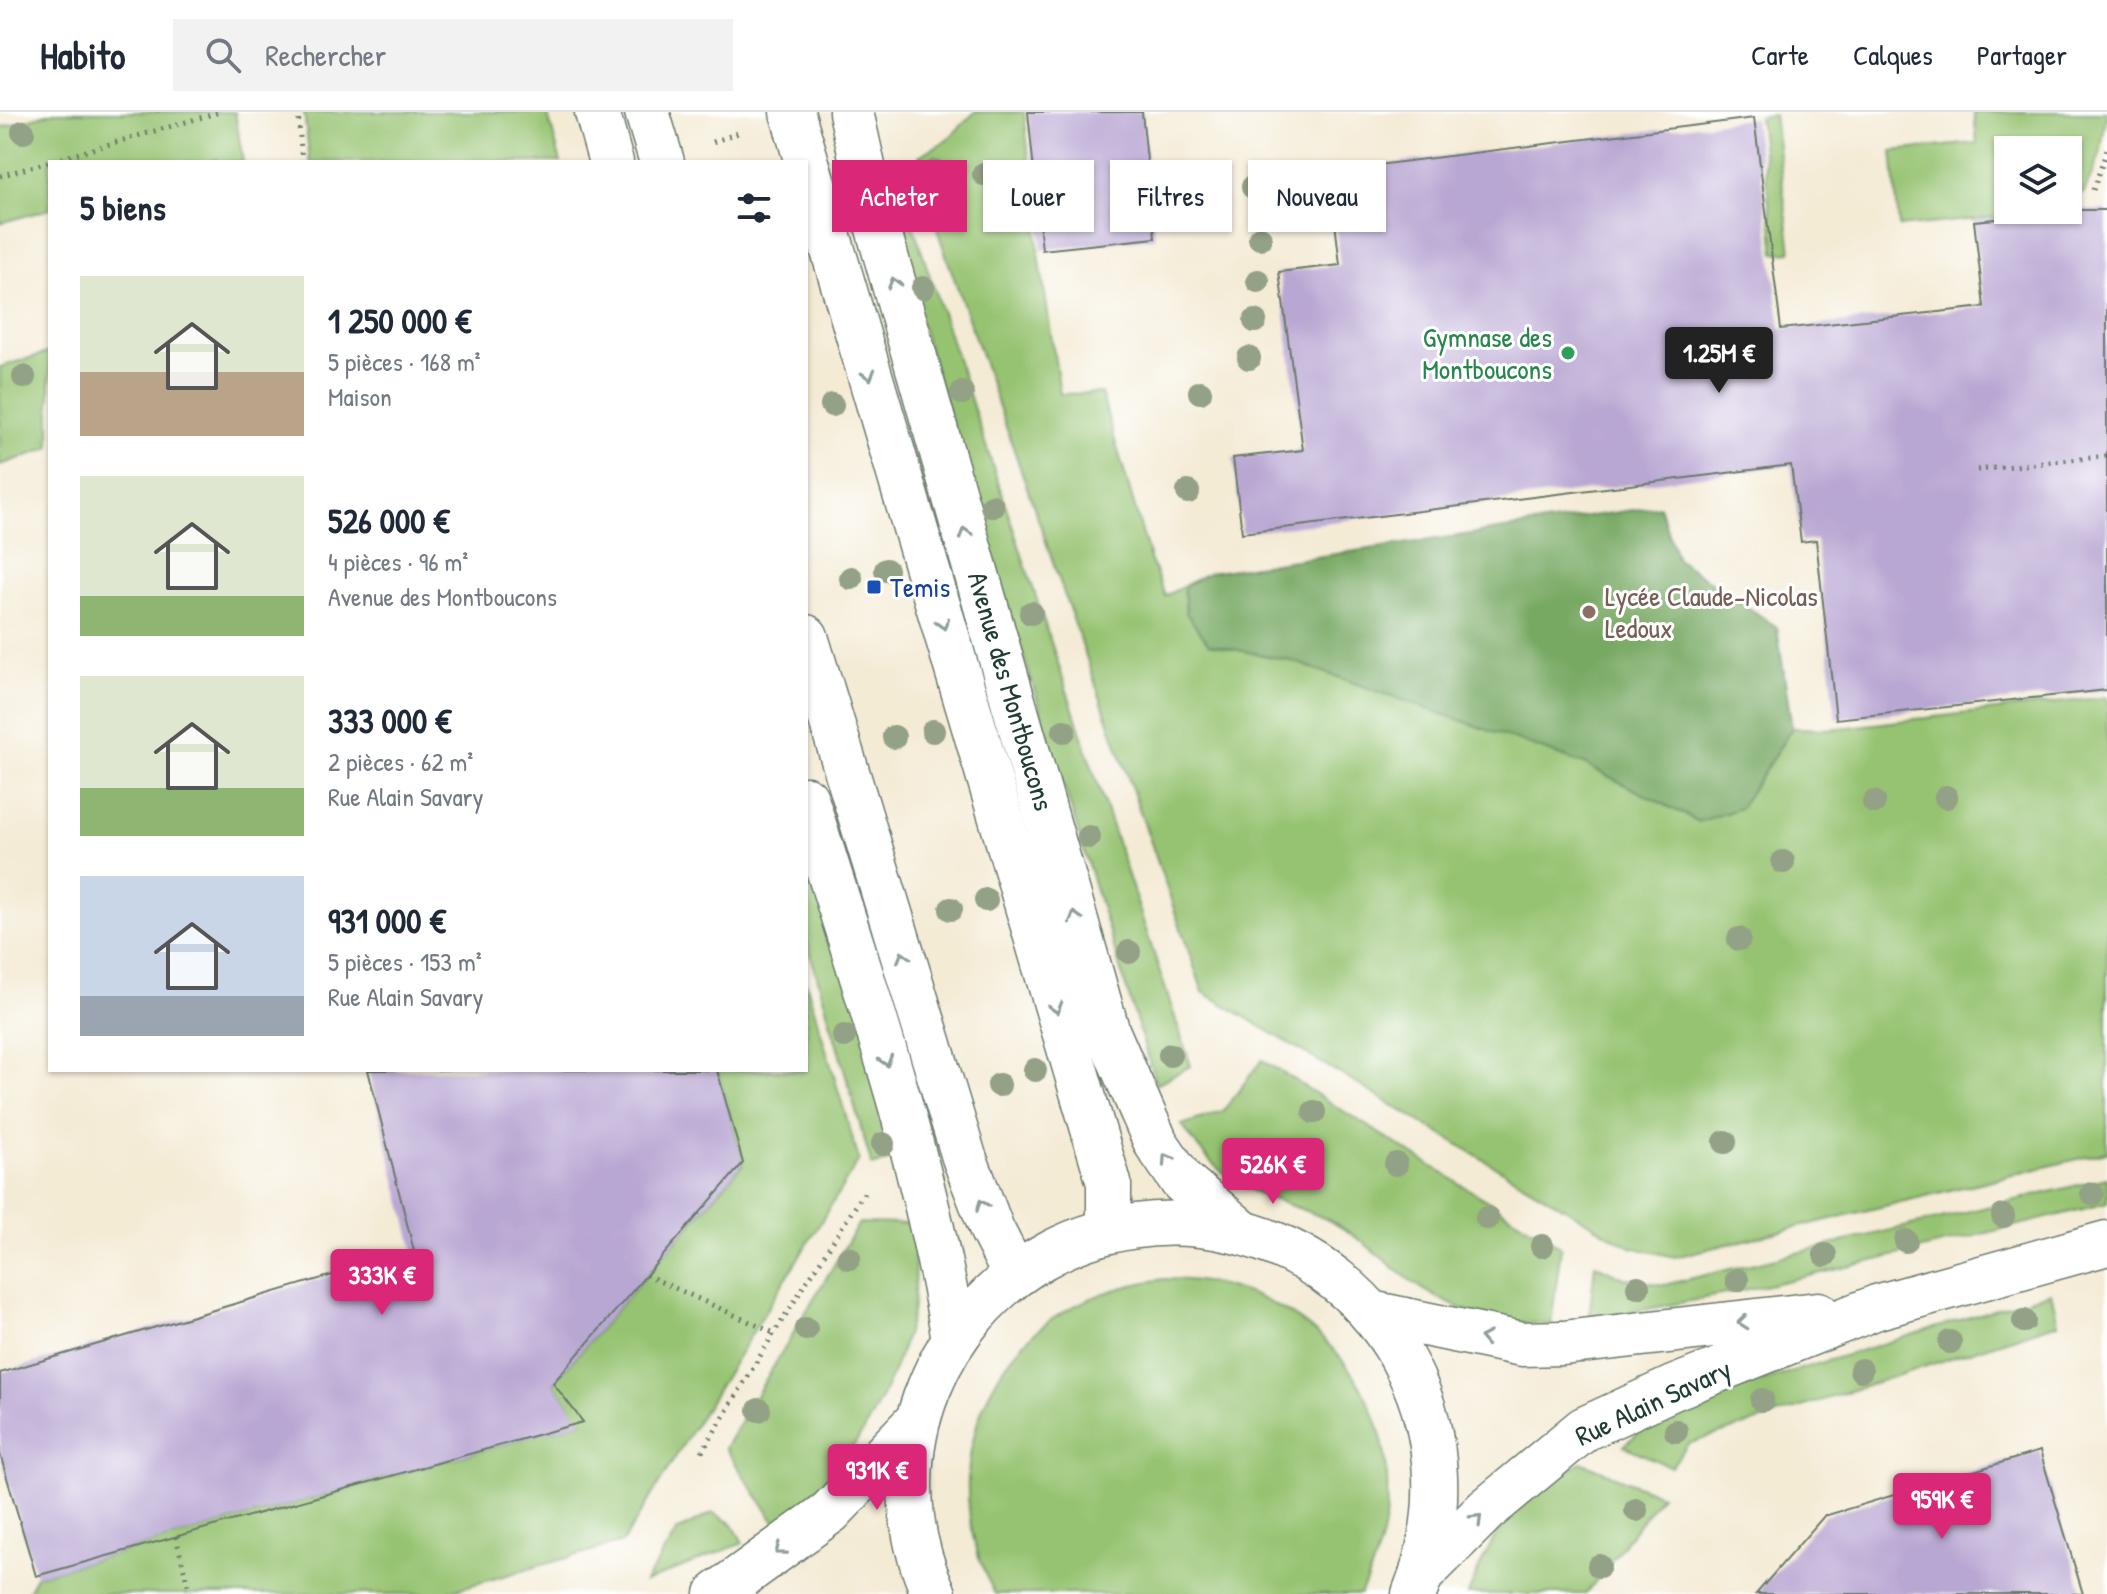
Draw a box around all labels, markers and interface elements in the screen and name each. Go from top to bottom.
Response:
search box [173,19,733,91]
text: Habito [40,29,125,81]
icon: search [201,33,245,77]
text: Rechercher [265,35,386,75]
text: Carte [1751,36,1809,74]
text: Calques [1853,36,1933,74]
text: Partager [1977,36,2067,74]
map controls [1994,136,2082,224]
button: layers [1994,136,2082,224]
chip: Acheter [832,160,967,232]
chip: Louer [983,160,1094,232]
chip: Filtres [1110,160,1232,232]
chip: Nouveau [1248,160,1386,232]
text: 5 biens [80,185,166,231]
icon: filters [732,186,776,230]
one-way arrow [887,276,903,290]
text: 1 250 000 € [328,298,471,344]
icon: home [144,308,240,404]
place label: Gymnase des Montboucons [1422,318,1552,388]
pin: 1.25M € [1645,327,1793,395]
text: 1.25M € [1683,335,1755,370]
text: 5 pièces · 168 m² [328,344,481,379]
marker: Gymnase des Montboucons [1559,344,1577,362]
one-way arrow [860,367,876,381]
text: Maison [328,379,392,414]
text: 526 000 € [328,498,450,544]
icon: home [144,508,240,604]
one-way arrow [958,526,974,540]
text: 4 pièces · 96 m² [328,544,468,579]
street label: Avenue des Montboucons [959,567,1063,815]
place label: Temis [890,568,950,606]
place label: Lycée Claude-Nicolas Ledoux [1605,577,1818,647]
marker: Temis [865,578,883,596]
text: Avenue des Montboucons [328,579,557,614]
marker: Lycée Claude-Nicolas Ledoux [1580,603,1598,621]
one-way arrow [934,617,950,631]
text: 333 000 € [328,698,451,744]
icon: home [144,708,240,804]
text: 2 pièces · 62 m² [328,744,473,779]
text: Rue Alain Savary [328,779,484,814]
text: 931 000 € [328,898,446,944]
icon: home [144,908,240,1004]
one-way arrow [1068,911,1084,925]
text: 5 pièces · 153 m² [328,944,482,979]
one-way arrow [896,951,912,964]
text: Rue Alain Savary [328,979,484,1014]
one-way arrow [1047,1001,1063,1014]
one-way arrow [877,1053,893,1067]
pin: 526K € [1208,1138,1338,1206]
text: 526K € [1240,1146,1306,1181]
one-way arrow [1162,1154,1177,1168]
one-way arrow [975,1199,992,1213]
pin: 333K € [317,1249,447,1317]
text: 333K € [348,1257,416,1292]
one-way arrow [1736,1314,1749,1331]
one-way arrow [1478,1330,1492,1347]
street label: Rue Alain Savary [1569,1349,1737,1455]
pin: 931K € [812,1444,942,1512]
text: 931K € [846,1452,908,1487]
pin: 959K € [1877,1473,2007,1541]
text: 959K € [1911,1481,1973,1516]
one-way arrow [1468,1514,1482,1528]
one-way arrow [775,1540,789,1554]

